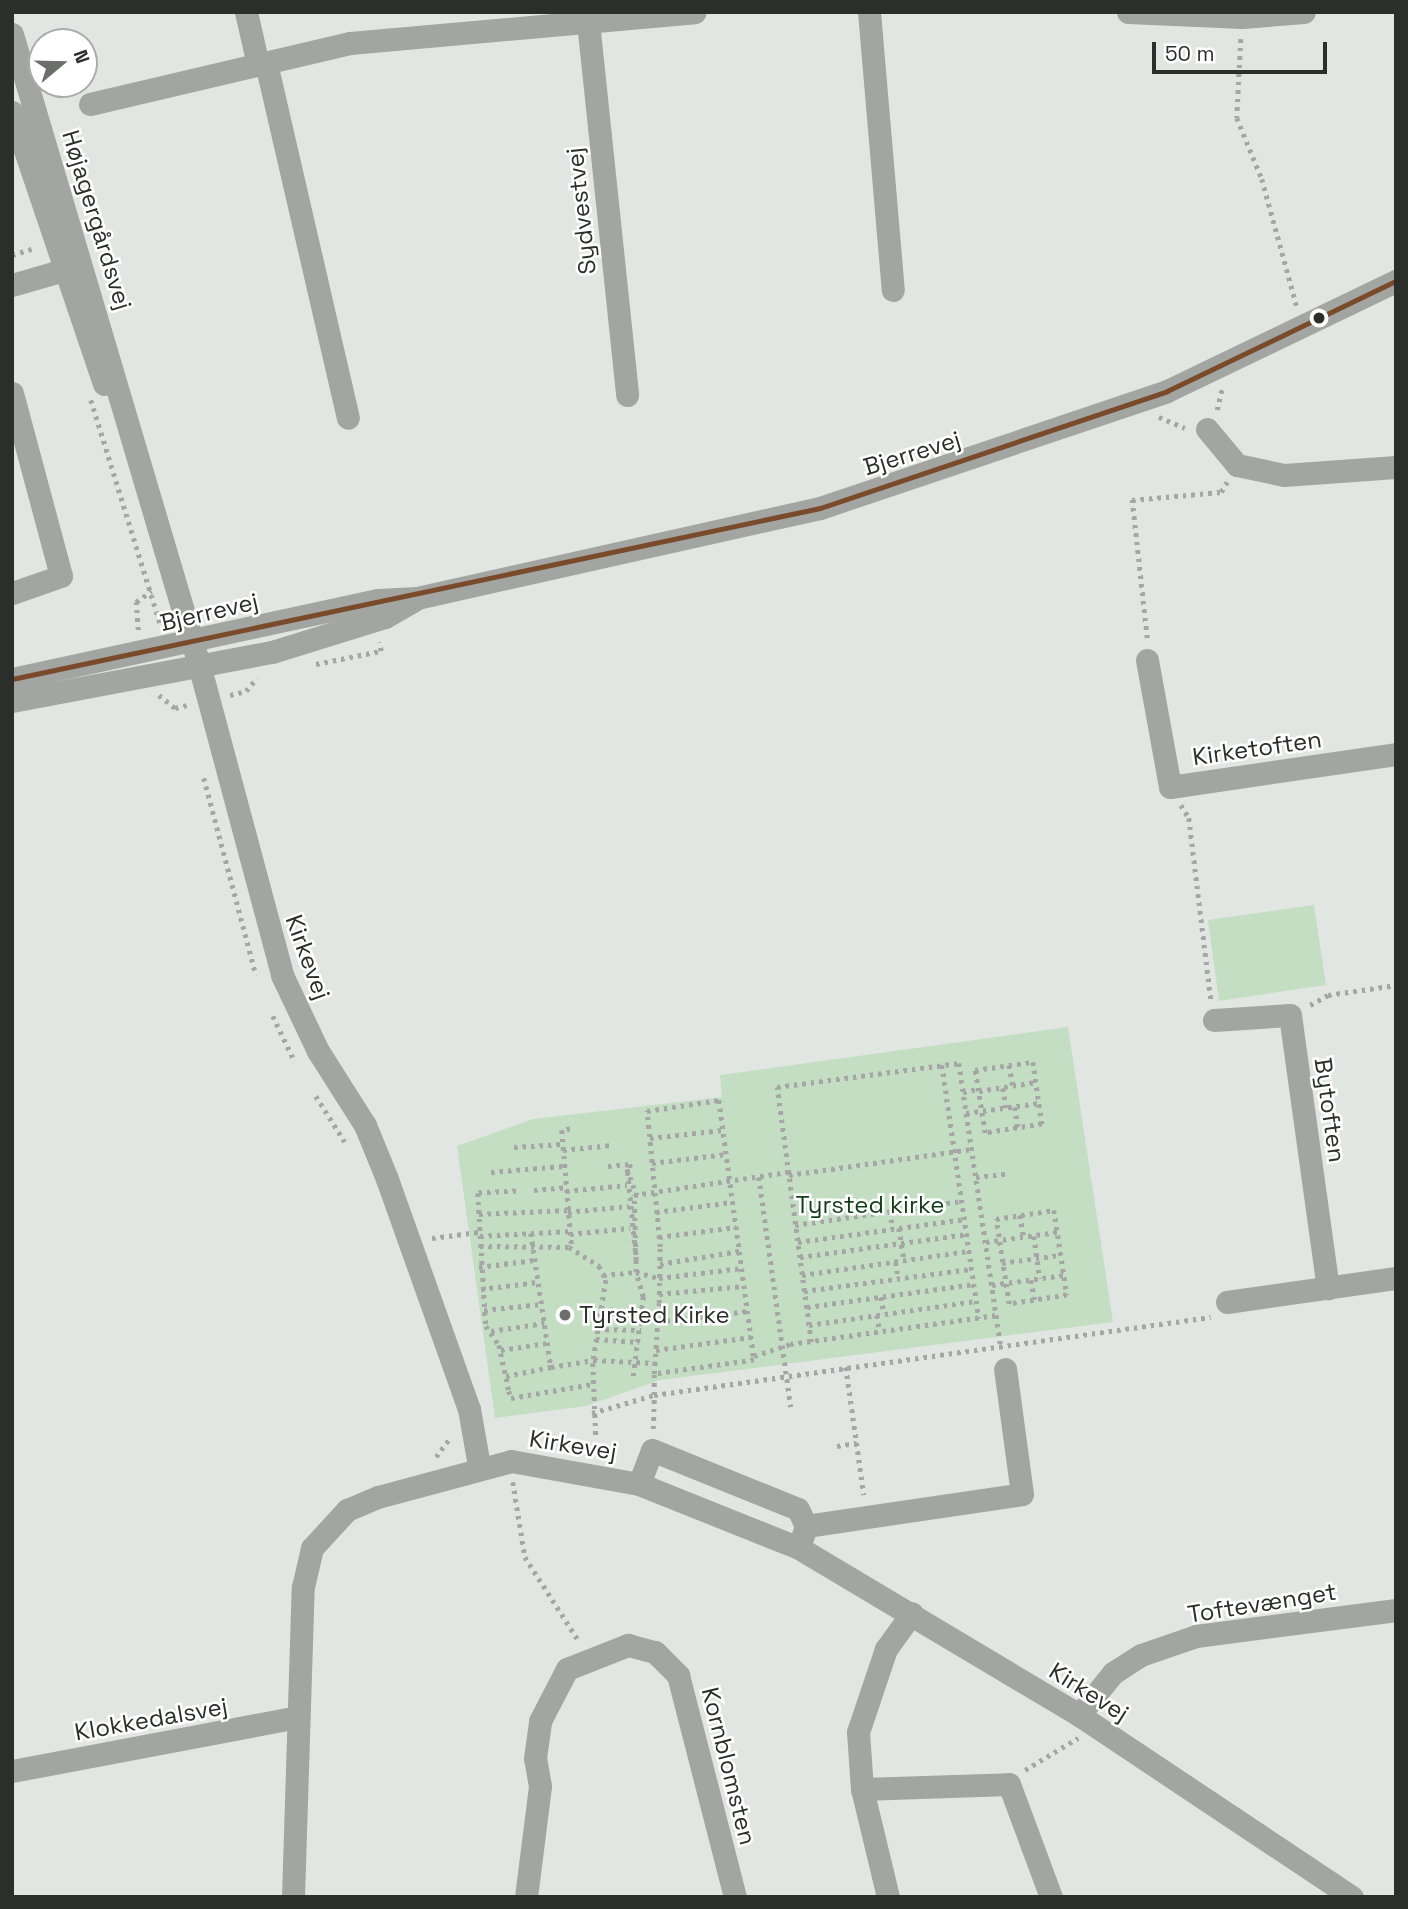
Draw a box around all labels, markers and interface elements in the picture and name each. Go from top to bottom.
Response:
north arrow [28,28,98,98]
scale bar [1156,28,1331,72]
text: 50 m [1165,40,1215,67]
text: N [68,47,95,67]
street label: Højagergårdsvej [56,127,138,313]
street label: Sydvestvej [560,146,602,276]
unlabelled marker [1312,311,1326,325]
street label: Bjerrevej [860,425,964,481]
street label: Bjerrevej [157,587,261,637]
street label: Kirketoften [1190,725,1324,771]
street label: Kirkevej [279,911,337,1003]
street label: Bytoften [1308,1056,1352,1164]
park label: Tyrsted kirke [796,1191,944,1219]
place label: Tyrsted Kirke [579,1301,730,1329]
marker: Tyrsted Kirke [557,1307,573,1323]
street label: Kirkevej [527,1424,619,1466]
street label: Toftevænget [1186,1577,1338,1629]
street label: Kirkevej [1044,1656,1134,1728]
street label: Kornblomsten [695,1684,763,1848]
street label: Klokkedalsvej [72,1691,230,1747]

